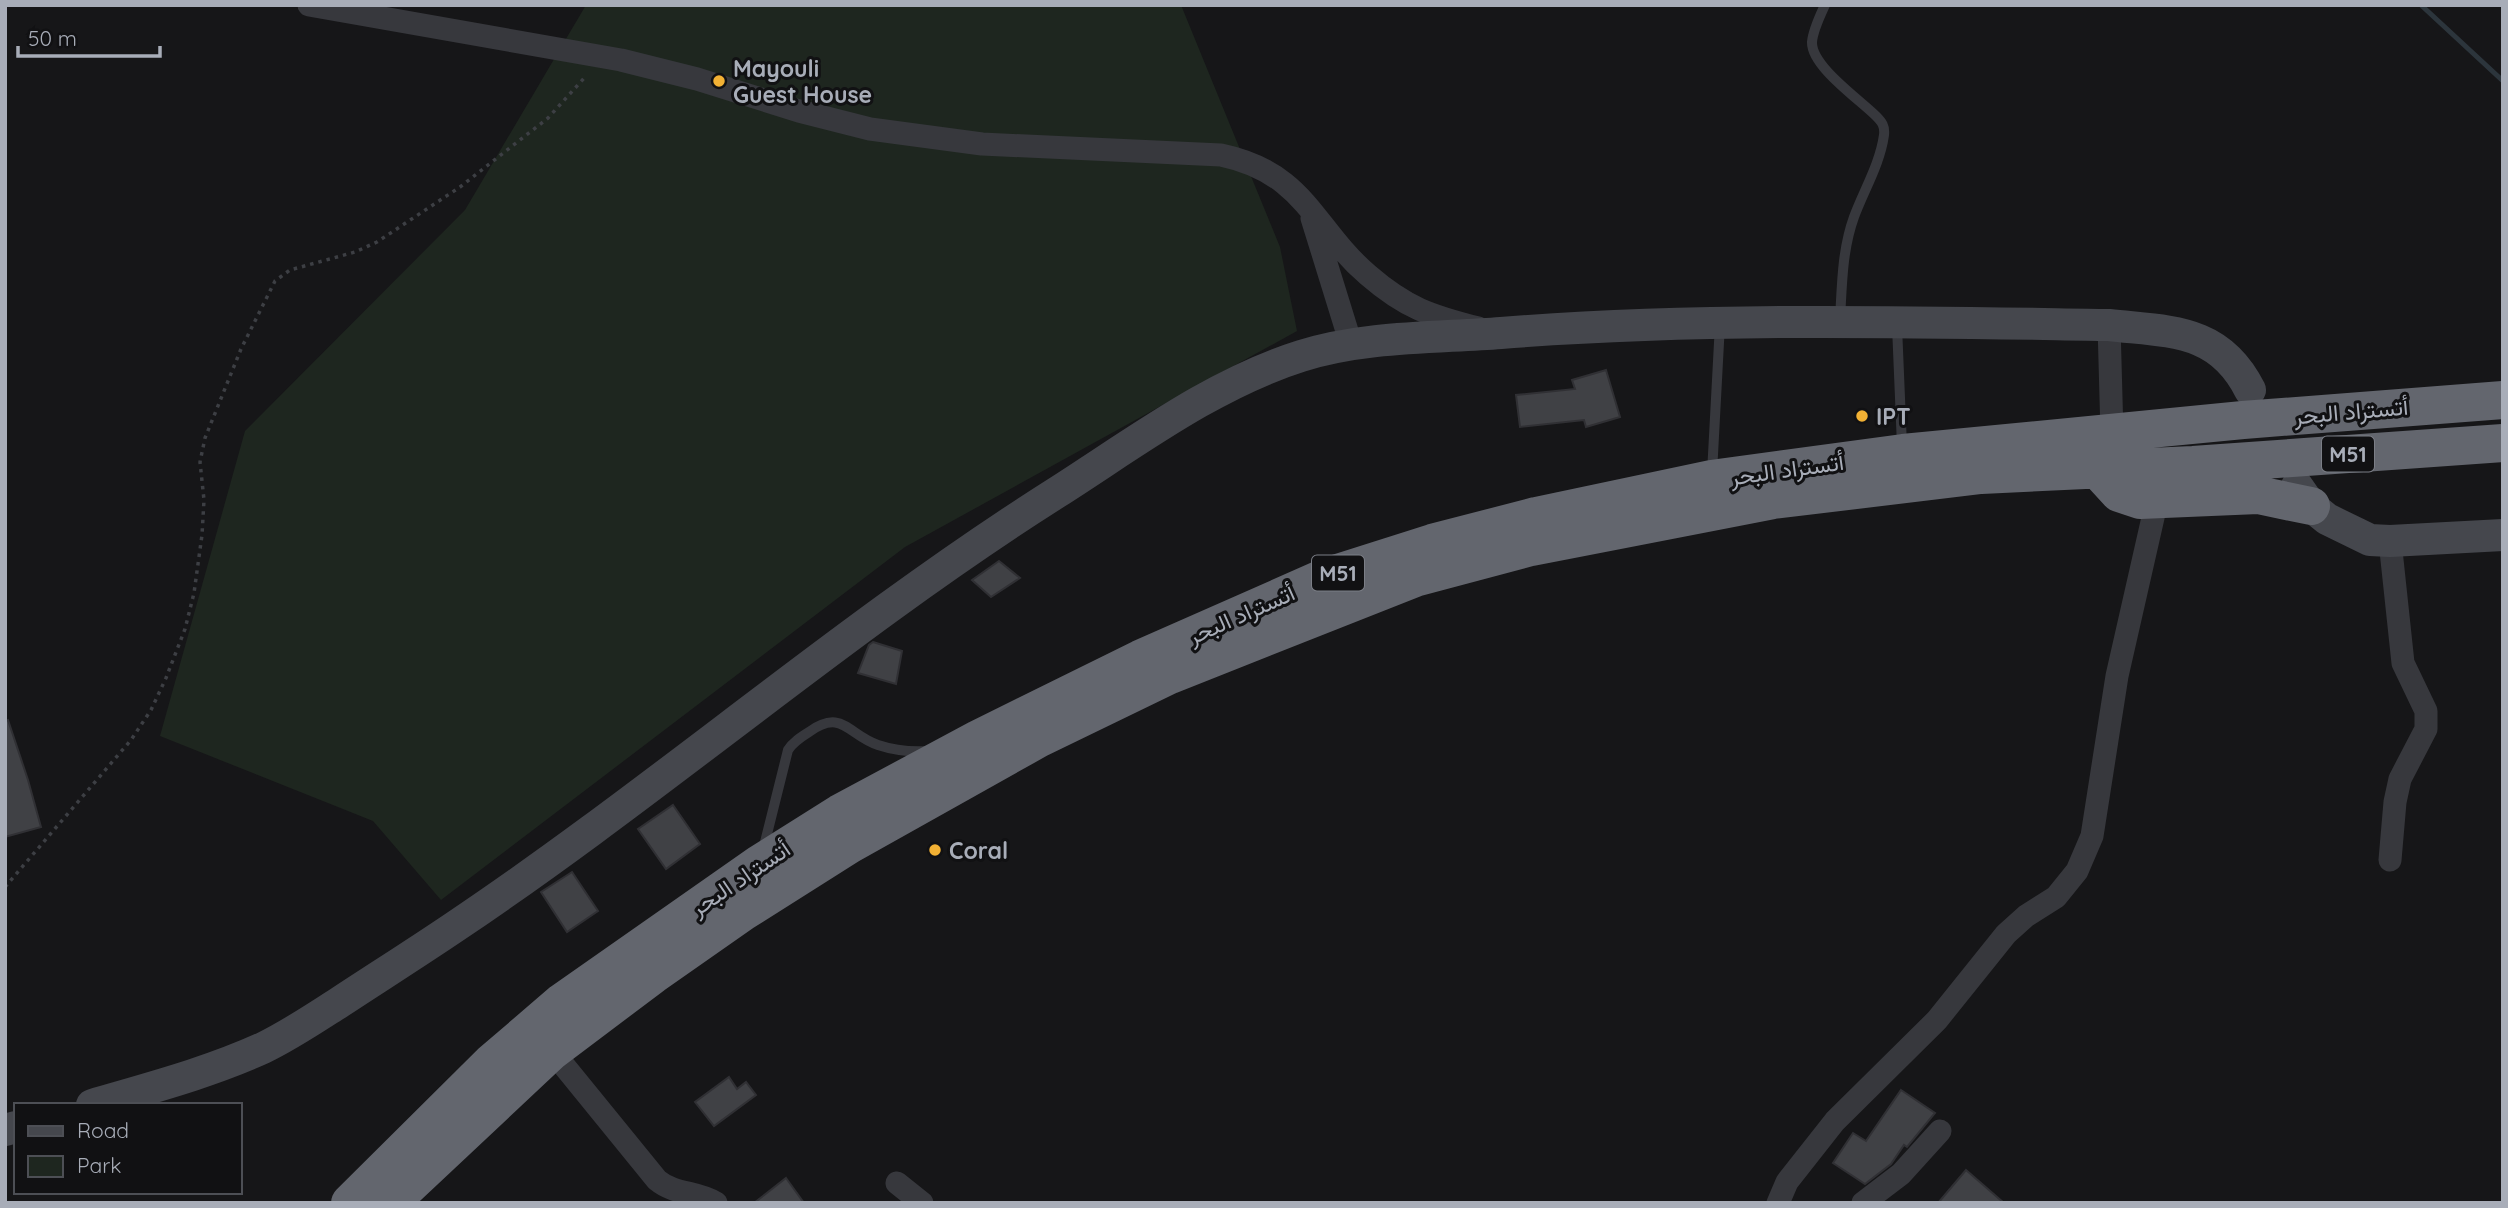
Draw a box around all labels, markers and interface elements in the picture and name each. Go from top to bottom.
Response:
scale bar [18,14,159,58]
text: 50 m [28,25,77,51]
place label: Mayouli Guest House [733,54,872,109]
marker: Mayouli Guest House [711,73,727,89]
street label: أتستراد البحر [2292,392,2409,432]
place label: IPT [1876,402,1911,431]
marker: IPT [1854,408,1870,424]
road number: M51 [2322,436,2374,472]
street label: أتستراد البحر [1727,447,1846,492]
road number: M51 [1312,556,1364,590]
street label: أتستراد البحر [1182,577,1300,652]
street label: أتستراد البحر [684,834,796,923]
place label: Coral [949,836,1008,865]
marker: Coral [927,842,943,858]
legend [14,1103,242,1194]
text: Road [77,1117,129,1143]
text: Park [77,1152,121,1178]

